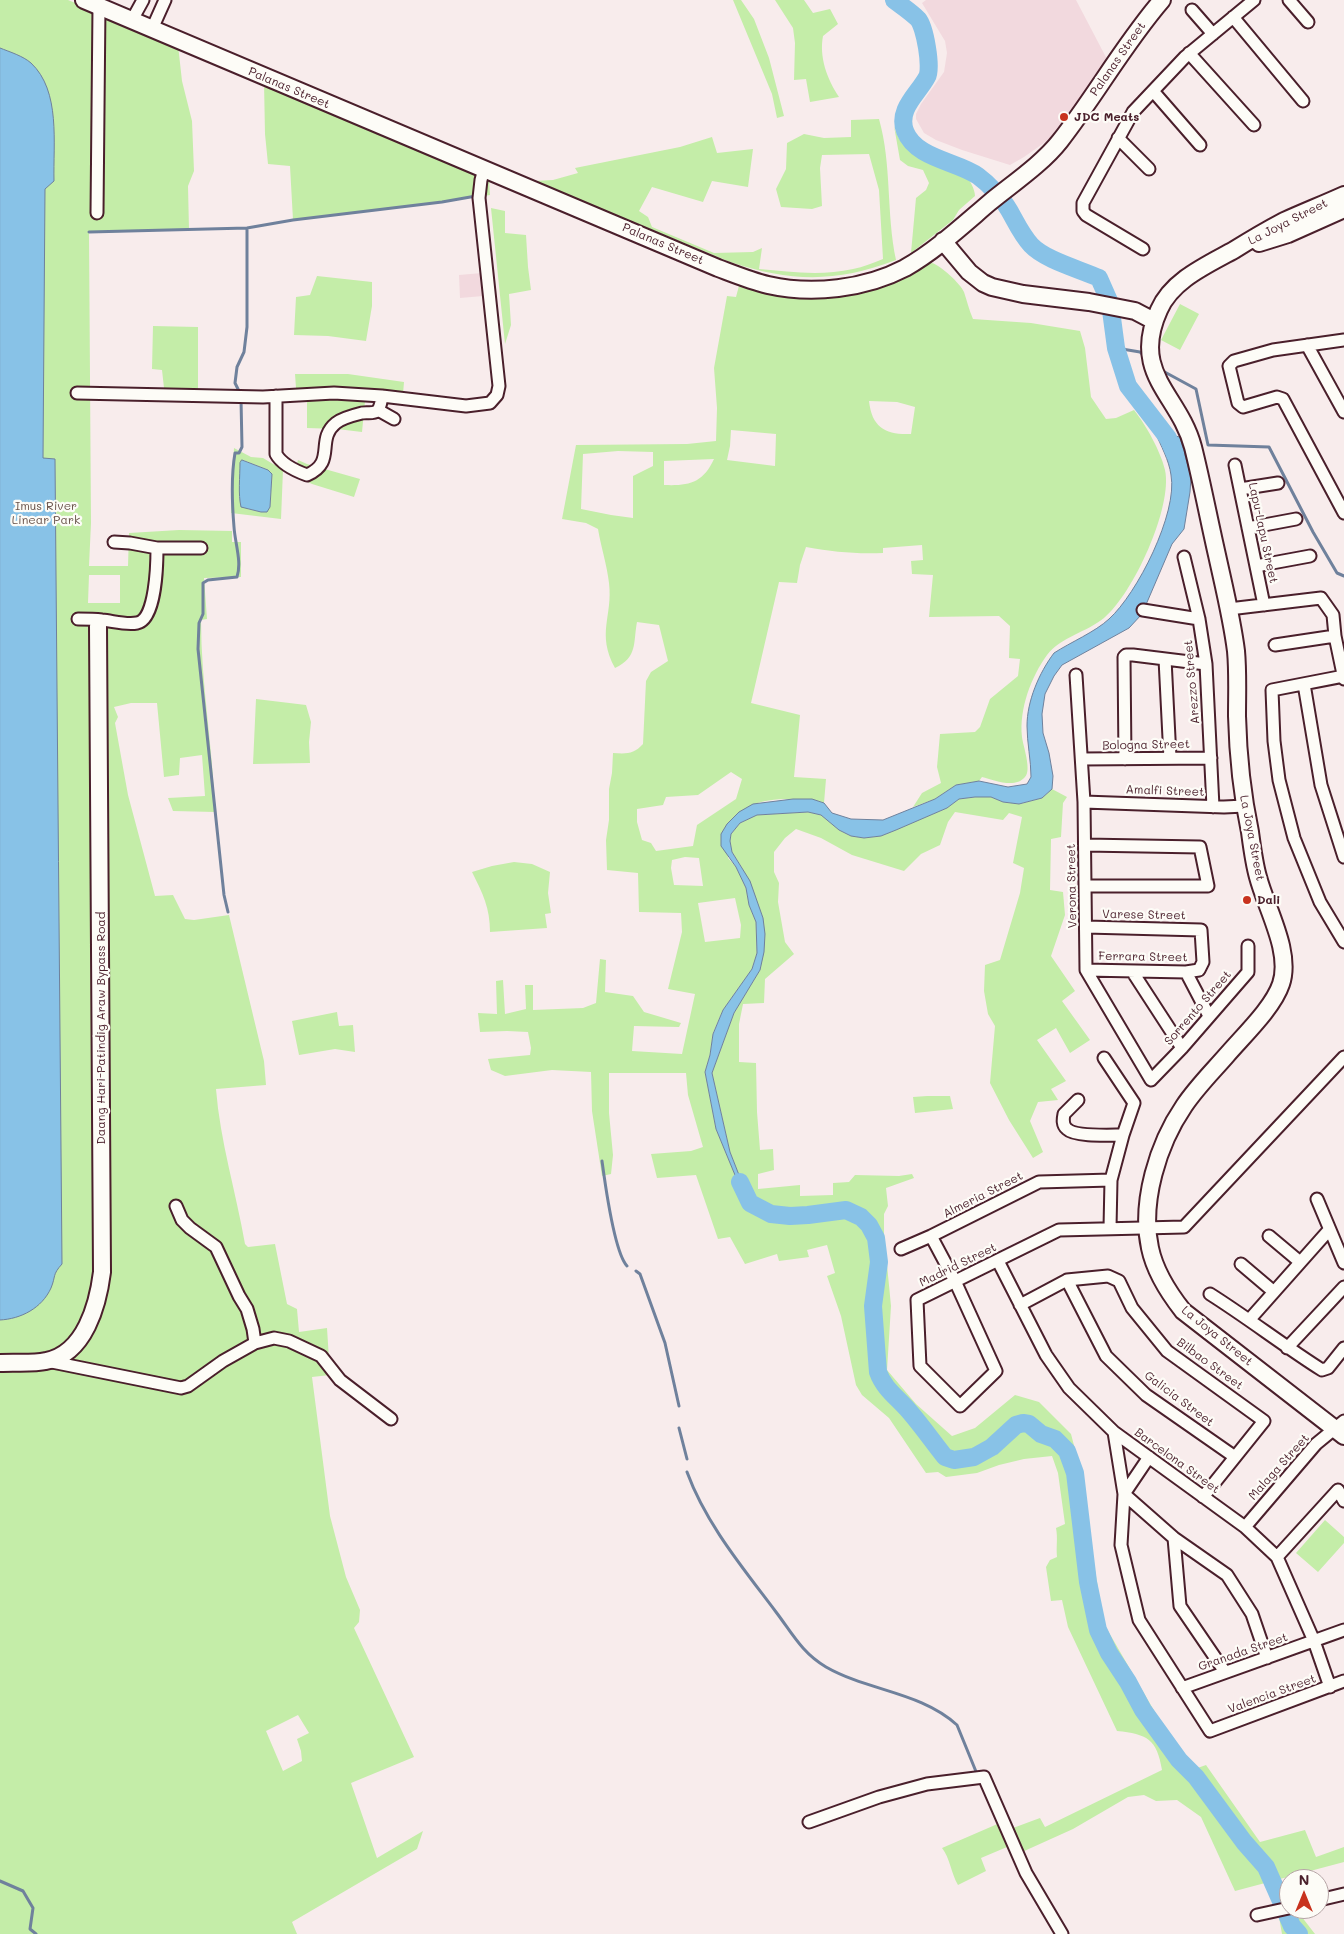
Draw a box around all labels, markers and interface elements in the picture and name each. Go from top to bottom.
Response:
street label: Palanas Street [1087,19,1149,99]
street label: Palanas Street [246,64,332,112]
place label: JDC Meats [1074,110,1139,124]
marker: JDC Meats [1058,111,1070,123]
street label: La Joya Street [1246,196,1330,248]
street label: Palanas Street [620,220,706,268]
street label: Lapu-Lapu Street [1245,481,1281,585]
park label: Imus River Linear Park [12,499,80,527]
street label: Arezzo Street [1181,639,1203,725]
street label: Bologna Street [1102,737,1190,753]
street label: Amalfi Street [1125,782,1205,800]
street label: La Joya Street [1237,794,1267,882]
street label: Verona Street [1064,844,1080,928]
place label: Dali [1257,893,1280,907]
marker: Dali [1241,894,1253,906]
street label: Varese Street [1102,907,1186,923]
street label: Daang Hari-Patindig Araw Bypass Road [94,912,108,1144]
street label: Ferrara Street [1098,949,1188,965]
street label: Sorrento Street [1162,968,1234,1048]
street label: Almeria Street [941,1169,1025,1221]
street label: Madrid Street [917,1240,999,1290]
street label: La Joya Street [1179,1303,1255,1369]
street label: Bilbao Street [1174,1335,1246,1393]
street label: Galicia Street [1141,1368,1217,1430]
street label: Barcelona Street [1132,1425,1222,1497]
street label: Malaga Street [1246,1431,1312,1503]
street label: Granada Street [1196,1630,1290,1674]
street label: Valencia Street [1226,1671,1318,1717]
north arrow [1279,1869,1329,1919]
text: N [1299,1870,1309,1889]

